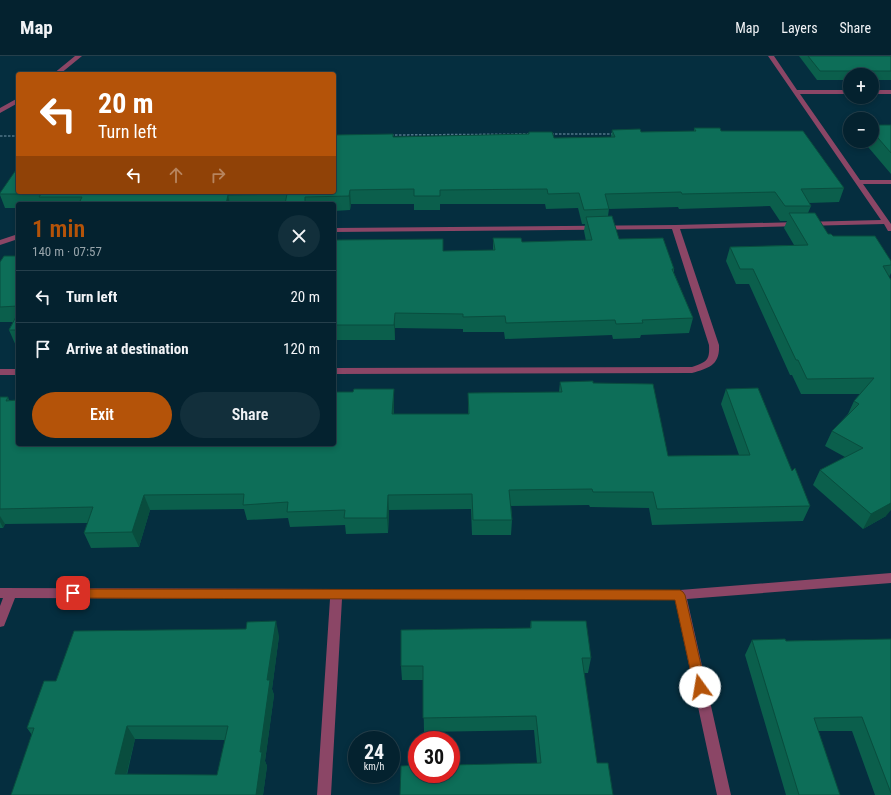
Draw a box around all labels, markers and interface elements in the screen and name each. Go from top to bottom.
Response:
text: Map [20,16,53,39]
text: Map [735,20,759,36]
text: Layers [781,20,818,36]
text: Share [840,20,871,36]
map controls [843,68,879,148]
button: + [843,68,879,104]
text: 20 m [98,87,154,120]
icon: left [32,88,84,140]
button: − [843,112,879,148]
text: Turn left [98,121,157,142]
icon: left [123,164,145,186]
icon: ahead [165,164,187,186]
icon: right [207,164,229,186]
text: 1 min [32,215,85,243]
button: close [278,215,320,257]
text: 140 m · 07:57 [32,244,102,259]
icon: left [32,286,54,308]
text: Turn left [66,288,117,306]
text: 20 m [290,288,320,306]
icon: arrive [32,338,54,360]
text: Arrive at destination [66,340,189,358]
text: 120 m [283,340,320,358]
button: Exit [32,392,172,438]
button: Share [180,392,320,438]
pin [56,576,90,610]
icon: arrive [62,582,84,604]
position arrow [679,666,721,708]
speed limit sign: 30 [408,731,460,783]
text: 24 [364,740,384,764]
text: km/h [364,761,384,772]

